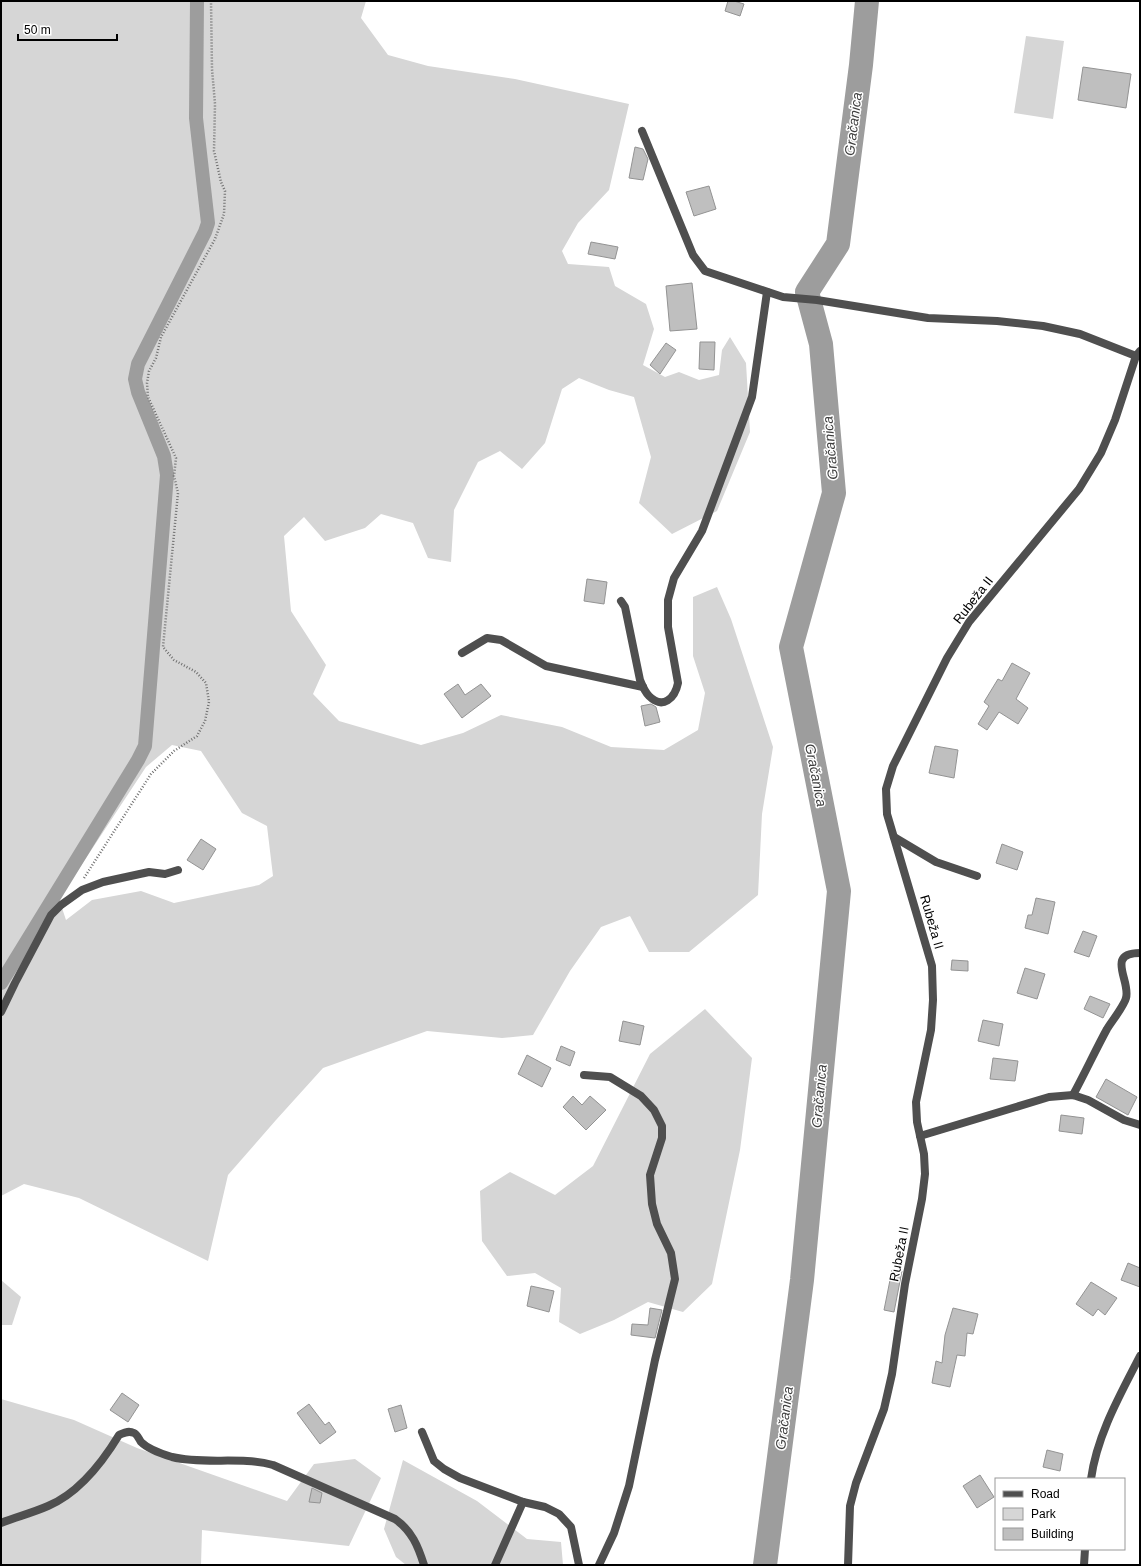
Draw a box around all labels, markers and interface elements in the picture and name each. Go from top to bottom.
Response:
scale bar [18,16,117,42]
text: 50 m [24,23,51,37]
water label: Gračanica [841,91,865,157]
water label: Gračanica [819,415,841,480]
street label: Rubeža II [950,573,996,627]
water label: Gračanica [802,742,830,808]
street label: Rubeža II [917,893,947,951]
water label: Gračanica [808,1063,830,1128]
street label: Rubeža II [886,1225,912,1283]
water label: Gračanica [772,1385,796,1451]
legend [995,1478,1125,1550]
text: Road [1031,1487,1060,1501]
text: Park [1031,1507,1057,1521]
text: Building [1031,1527,1074,1541]

